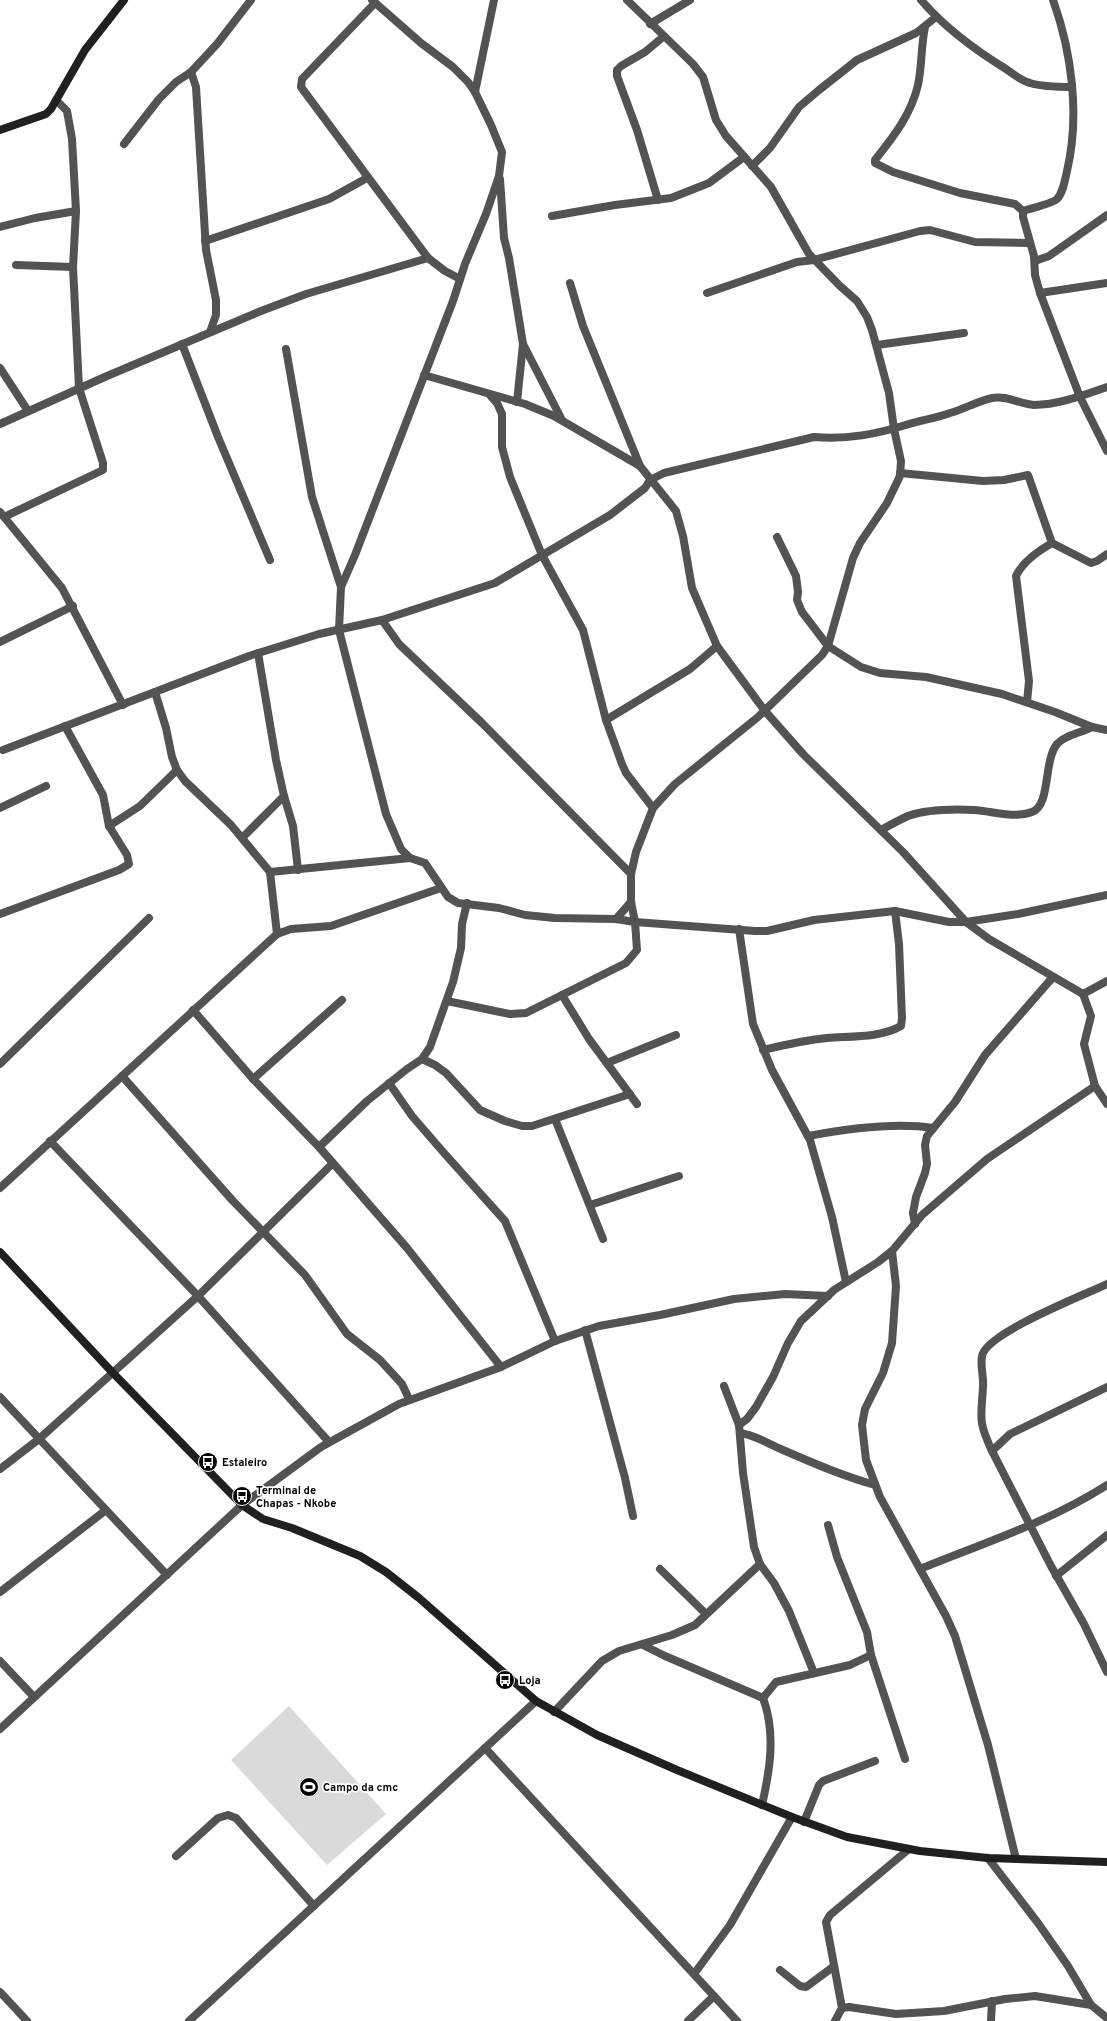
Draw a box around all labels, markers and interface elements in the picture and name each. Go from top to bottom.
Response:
bus stop icon: Estaleiro [197,1451,219,1473]
place label: Estaleiro [222,1456,267,1470]
place label: Terminal de Chapas - Nkobe [256,1484,336,1511]
bus stop icon: Terminal de Chapas - Nkobe [231,1485,253,1507]
bus stop icon: Loja [494,1669,516,1691]
place label: Loja [519,1674,541,1688]
sports icon: Campo da cmc [298,1776,320,1798]
place label: Campo da cmc [323,1781,398,1795]

